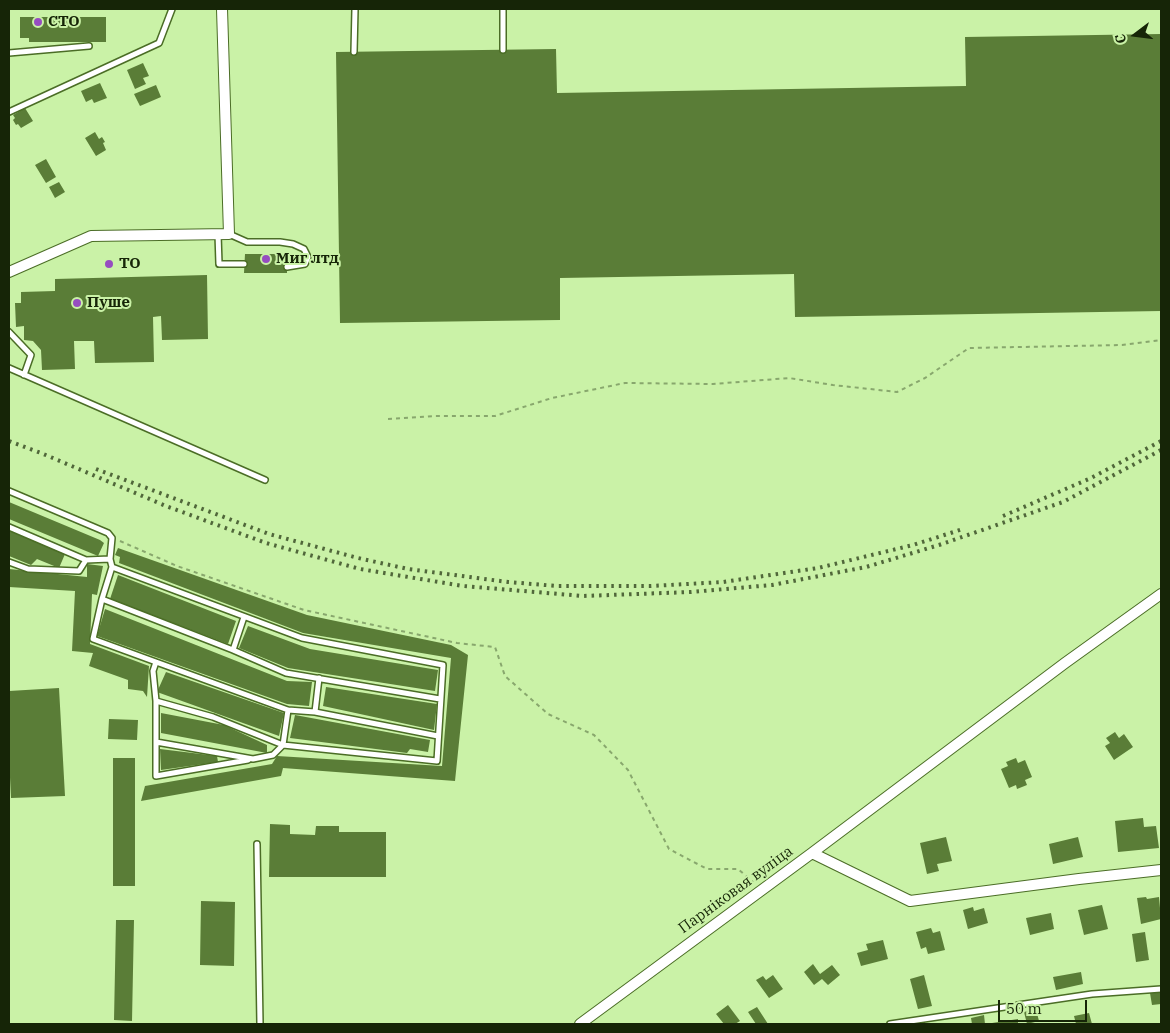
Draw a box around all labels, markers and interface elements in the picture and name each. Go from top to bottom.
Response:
north arrow [1110,10,1160,60]
place label: СТО [48,13,80,31]
marker: СТО [32,16,44,28]
text: С [1111,32,1130,46]
place label: Миг лтд [276,250,339,268]
marker: Миг лтд [260,253,272,265]
place label: ТО [119,255,141,273]
marker: ТО [103,258,115,270]
place label: Пуше [87,294,130,312]
marker: Пуше [71,297,83,309]
street label: Парніковая вуліца [675,842,797,938]
scale bar [1000,990,1089,1022]
text: 50 m [1006,999,1042,1018]

